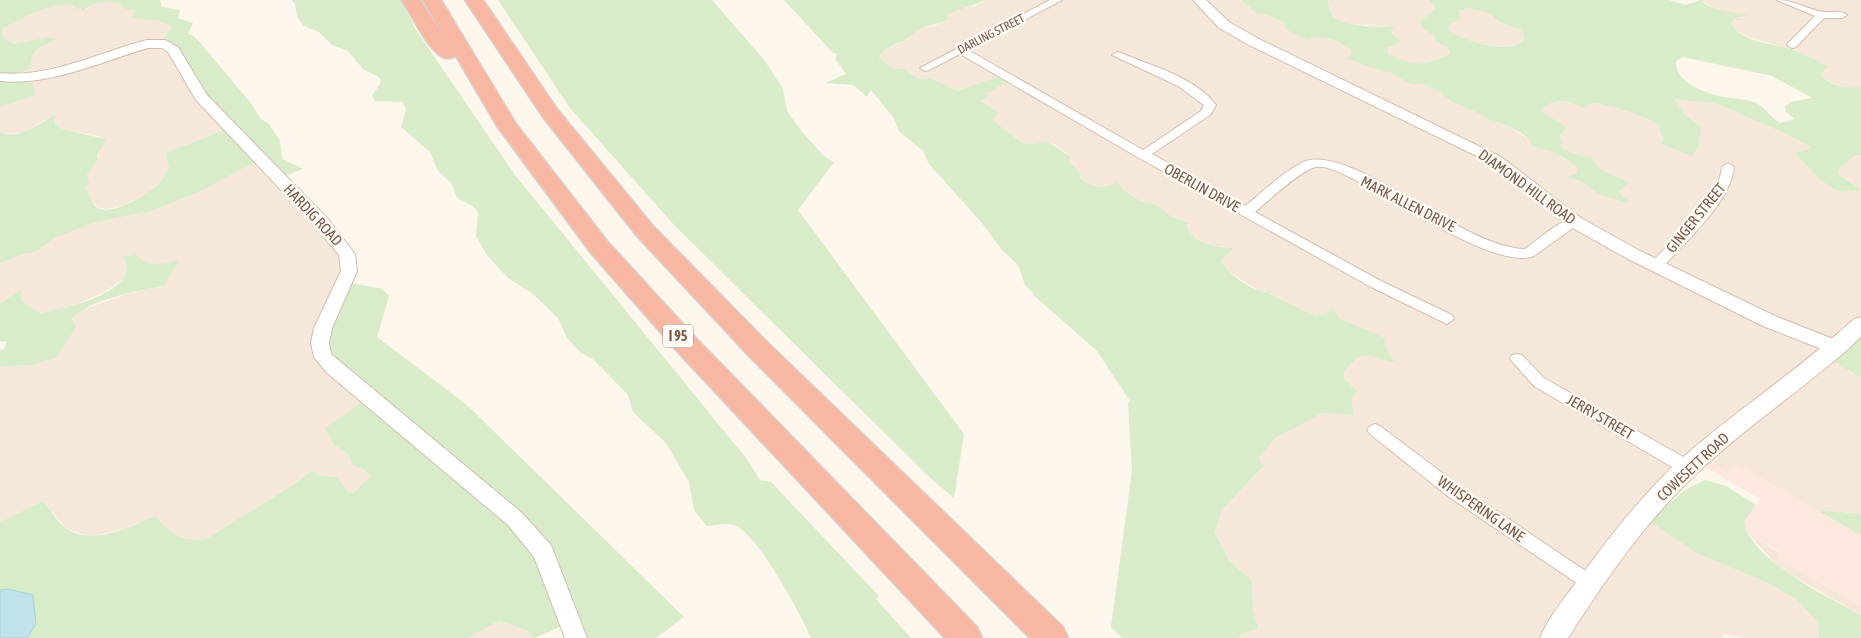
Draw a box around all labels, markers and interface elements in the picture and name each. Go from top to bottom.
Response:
street label: DARLING STREET [955,11,1027,57]
street label: DIAMOND HILL ROAD [1475,146,1579,227]
street label: OBERLIN DRIVE [1161,160,1244,216]
street label: MARK ALLEN DRIVE [1358,172,1459,235]
street label: GINGER STREET [1662,179,1729,256]
street label: HARDIG ROAD [281,180,346,249]
road number: I 95 [663,324,693,348]
street label: JERRY STREET [1564,391,1637,443]
street label: COWESETT ROAD [1653,429,1732,504]
street label: WHISPERING LANE [1435,472,1528,545]

